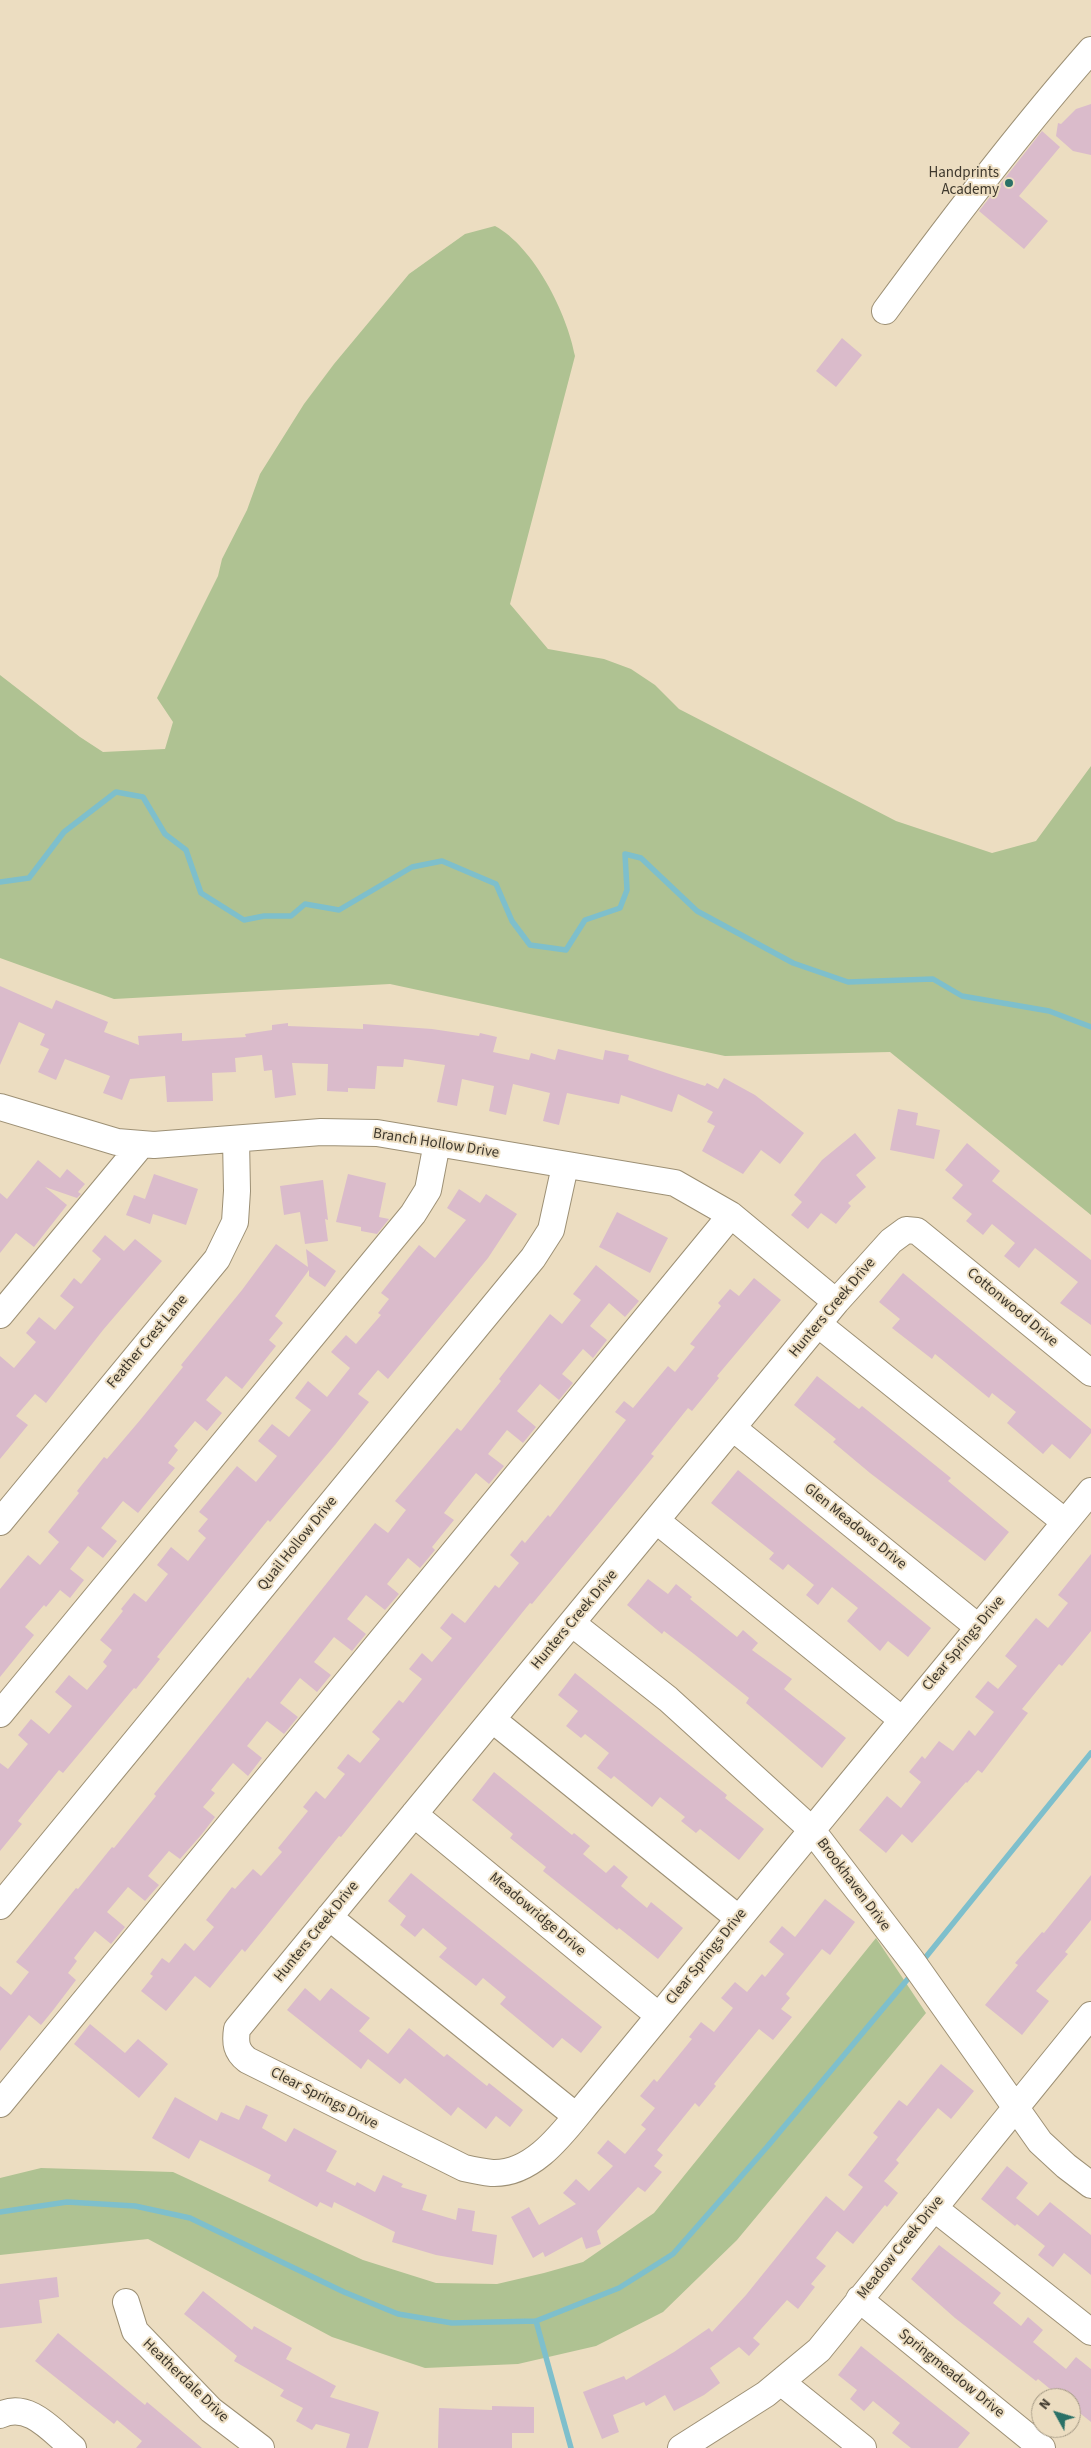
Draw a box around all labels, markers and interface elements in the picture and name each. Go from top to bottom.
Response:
place label: Handprints Academy [929,165,999,200]
marker: Handprints Academy [1003,177,1015,189]
street label: Branch Hollow Drive [372,1125,500,1163]
street label: Hunters Creek Drive [786,1255,880,1361]
street label: Cottonwood Drive [963,1265,1061,1351]
street label: Feather Crest Lane [104,1292,192,1392]
street label: Glen Meadows Drive [800,1480,910,1574]
street label: Quail Hollow Drive [254,1493,342,1595]
street label: Hunters Creek Drive [528,1567,622,1673]
street label: Clear Springs Drive [919,1593,1009,1695]
street label: Brookhaven Drive [812,1835,894,1935]
street label: Meadowridge Drive [485,1869,589,1961]
street label: Hunters Creek Drive [271,1878,363,1986]
street label: Clear Springs Drive [663,1905,751,2009]
street label: Clear Springs Drive [267,2064,381,2134]
street label: Meadow Creek Drive [854,2193,948,2303]
street label: Springmeadow Drive [894,2326,1008,2422]
street label: Heatherdale Drive [138,2335,232,2427]
north arrow [1031,2388,1081,2438]
text: N [1034,2394,1056,2414]

